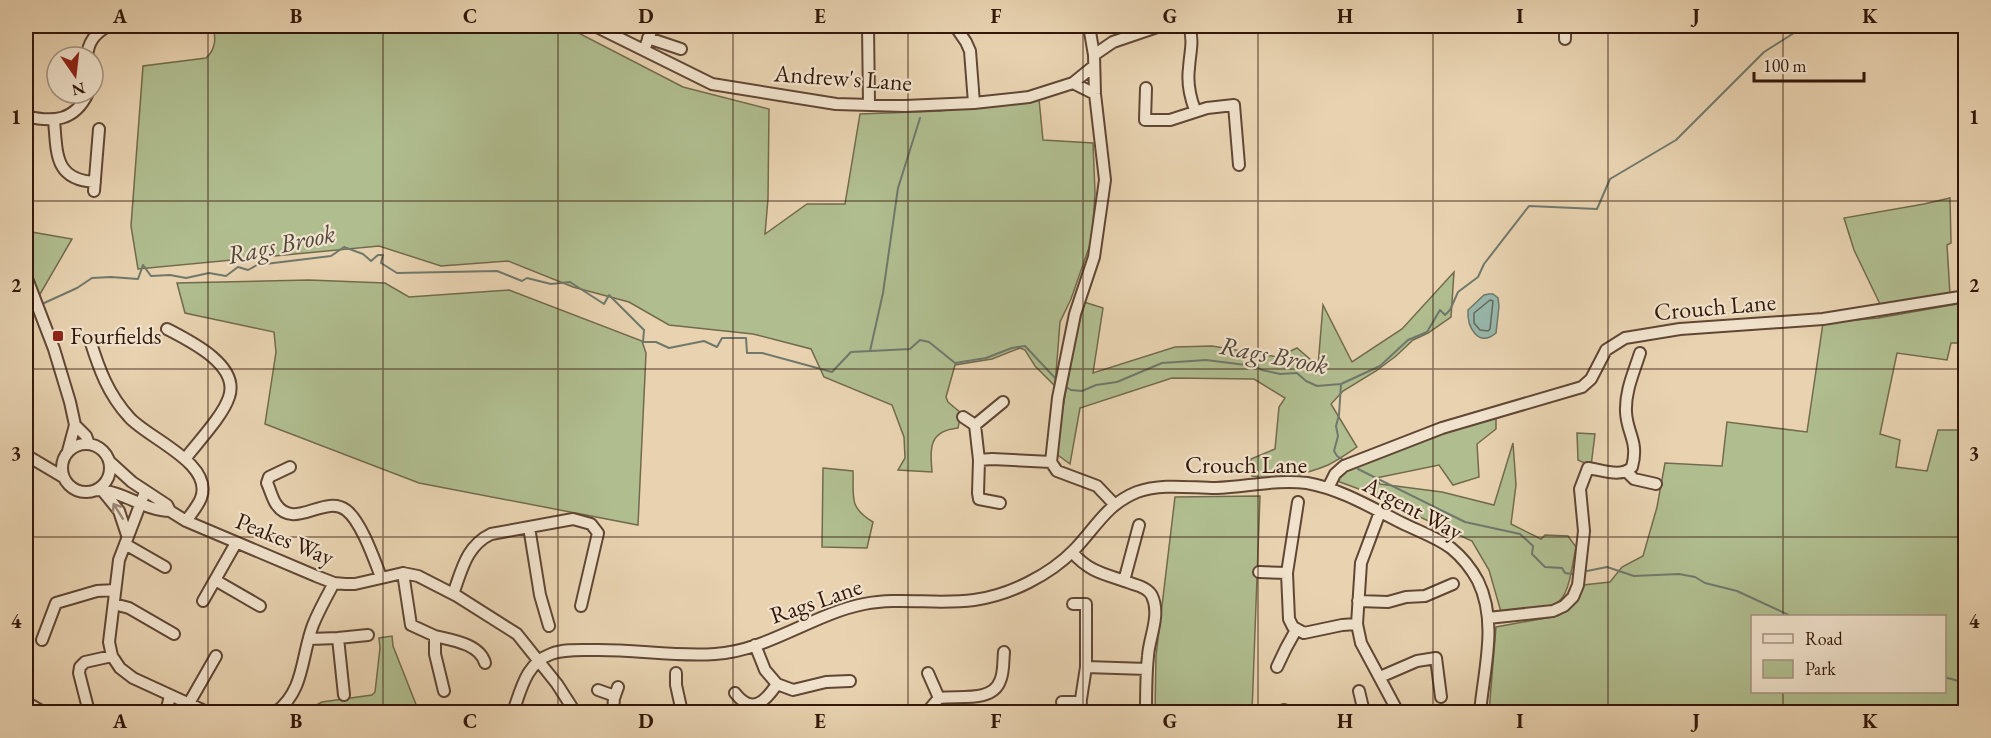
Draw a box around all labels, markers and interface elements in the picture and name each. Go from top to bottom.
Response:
text: A [112,3,128,29]
text: B [290,3,302,29]
text: C [463,3,477,29]
text: D [638,3,654,29]
text: E [814,3,826,29]
text: F [991,3,1002,29]
text: G [1163,3,1177,29]
text: H [1337,3,1353,29]
text: I [1516,3,1524,29]
text: J [1690,3,1700,29]
text: K [1862,3,1878,29]
north arrow [45,45,105,105]
scale bar [1754,45,1864,83]
text: 100 m [1763,54,1807,77]
street label: Andrew's Lane [772,57,913,98]
text: N [70,77,87,101]
text: 1 [11,104,21,130]
text: 1 [1969,104,1979,130]
water label: Rags Brook [224,216,338,272]
text: 2 [11,272,22,298]
text: 2 [1969,272,1980,298]
street label: Crouch Lane [1653,286,1777,327]
place label: Fourfields [70,320,162,351]
water label: Rags Brook [1217,328,1331,382]
marker: Fourfields [51,329,65,343]
text: 3 [11,440,21,466]
text: 3 [1969,440,1979,466]
street label: Crouch Lane [1185,449,1307,480]
street label: Argent Way [1357,468,1469,547]
one-way arrow [111,503,123,520]
street label: Peakes Way [231,505,339,572]
street label: Rags Lane [766,570,866,631]
text: 4 [11,608,22,634]
text: 4 [1969,608,1980,634]
legend [1751,615,1946,693]
text: Road [1805,627,1844,650]
text: Park [1805,657,1836,680]
text: A [112,708,128,734]
text: B [290,708,302,734]
text: C [463,708,477,734]
text: D [638,708,654,734]
text: E [814,708,826,734]
text: F [991,708,1002,734]
text: G [1163,708,1177,734]
text: H [1337,708,1353,734]
text: I [1516,708,1524,734]
text: J [1690,708,1700,734]
text: K [1862,708,1878,734]

